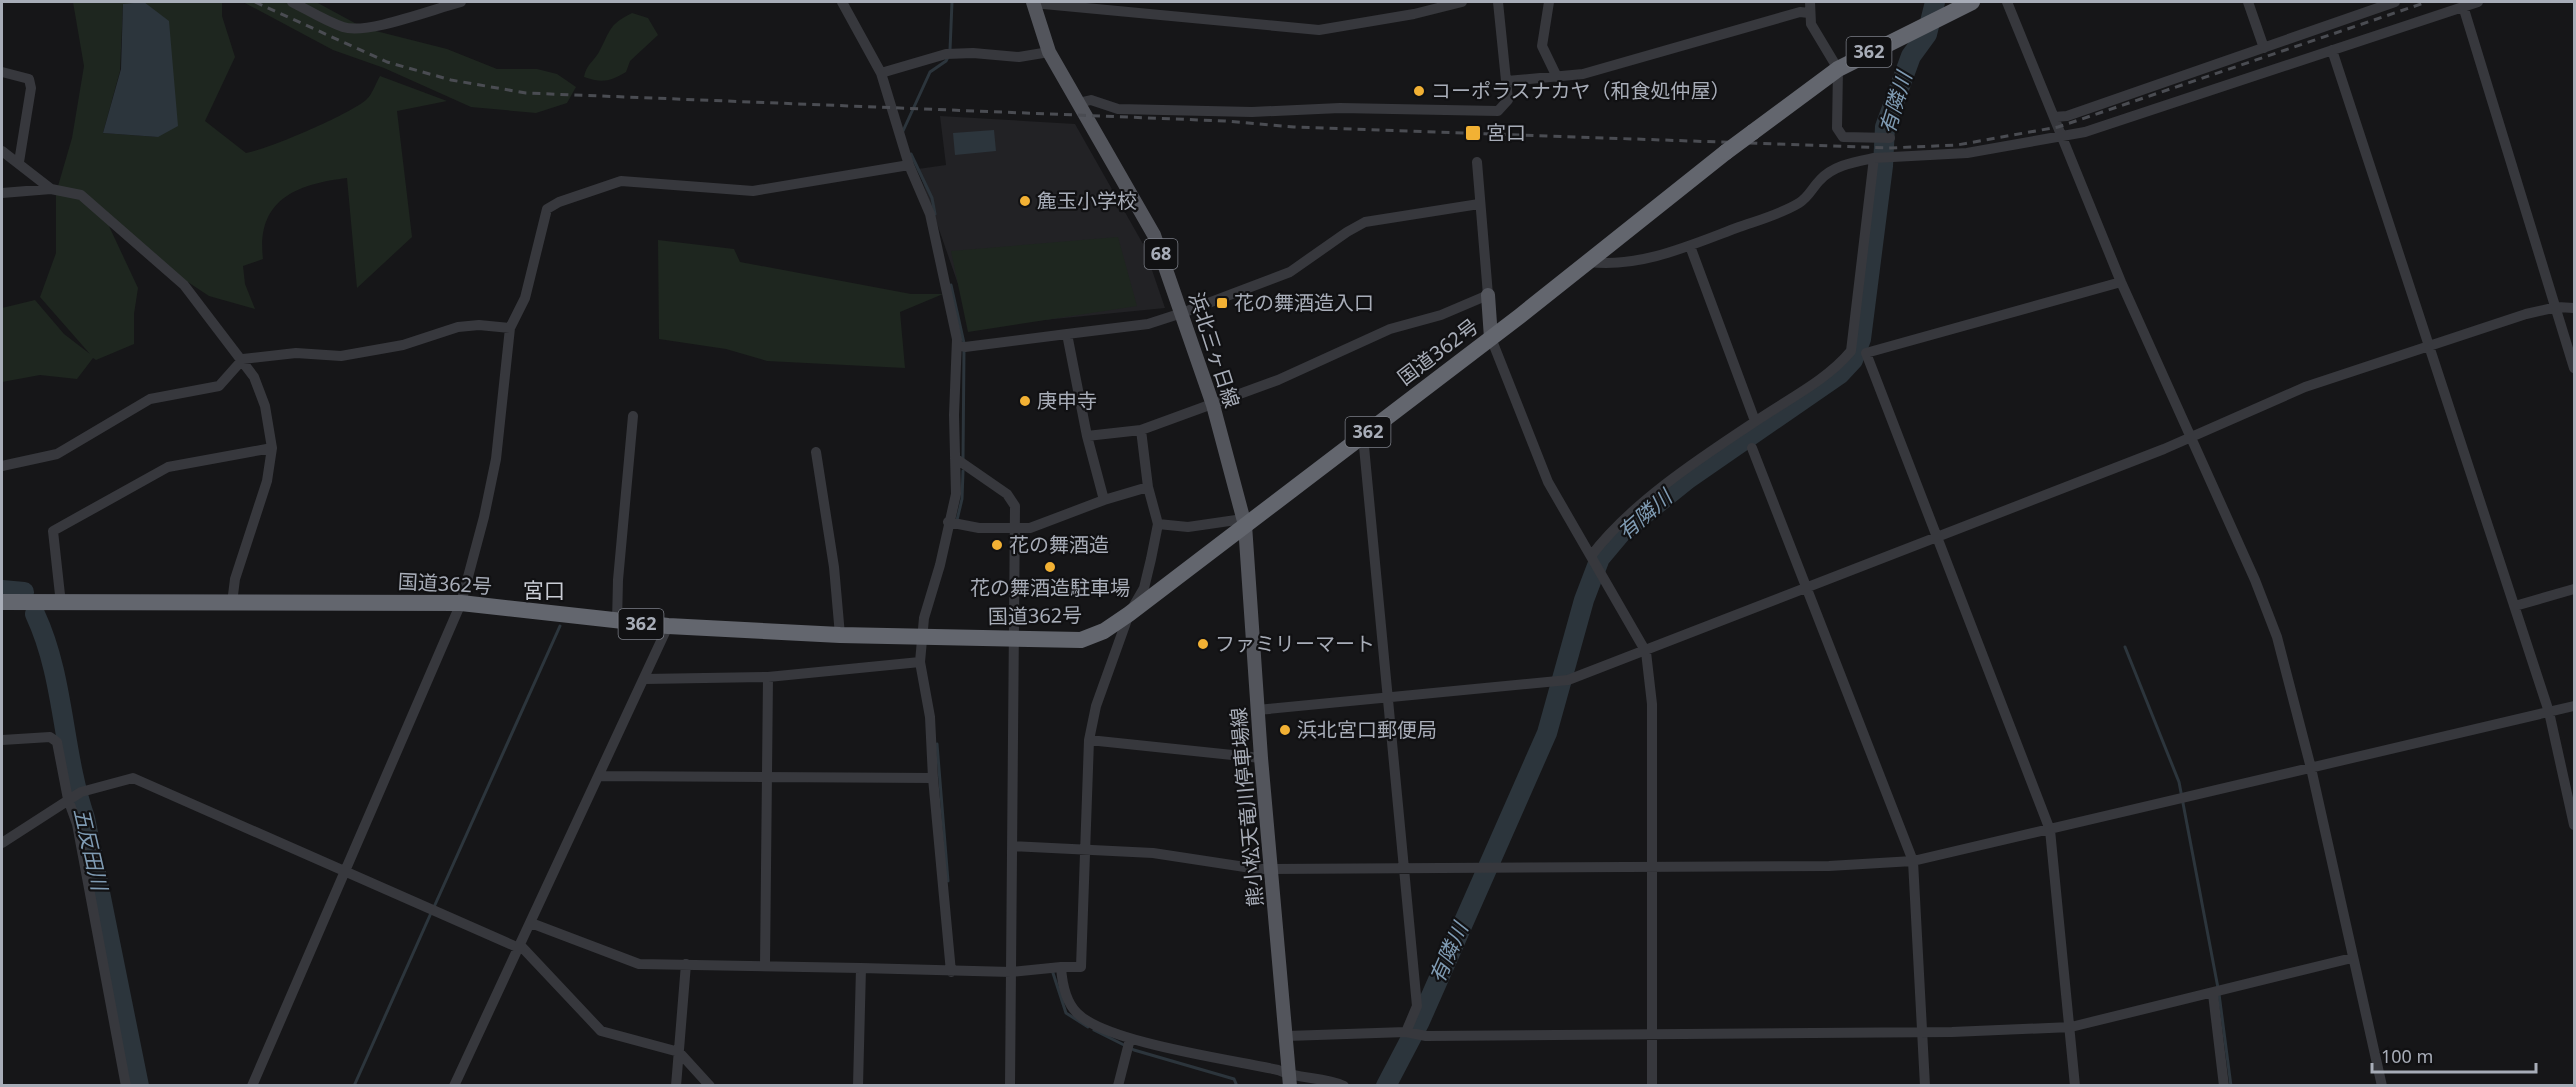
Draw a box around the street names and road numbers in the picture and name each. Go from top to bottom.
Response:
road number: 362 [1846,37,1892,67]
road number: 68 [1144,239,1178,269]
street label: 浜北三ヶ日線 [1183,289,1246,411]
street label: 国道362号 [1392,312,1483,391]
road number: 362 [1346,417,1390,447]
street label: 国道362号 [397,568,493,599]
street label: 国道362号 [988,601,1082,630]
road number: 362 [618,609,664,639]
street label: 熊小松天竜川停車場線 [1224,706,1269,908]

